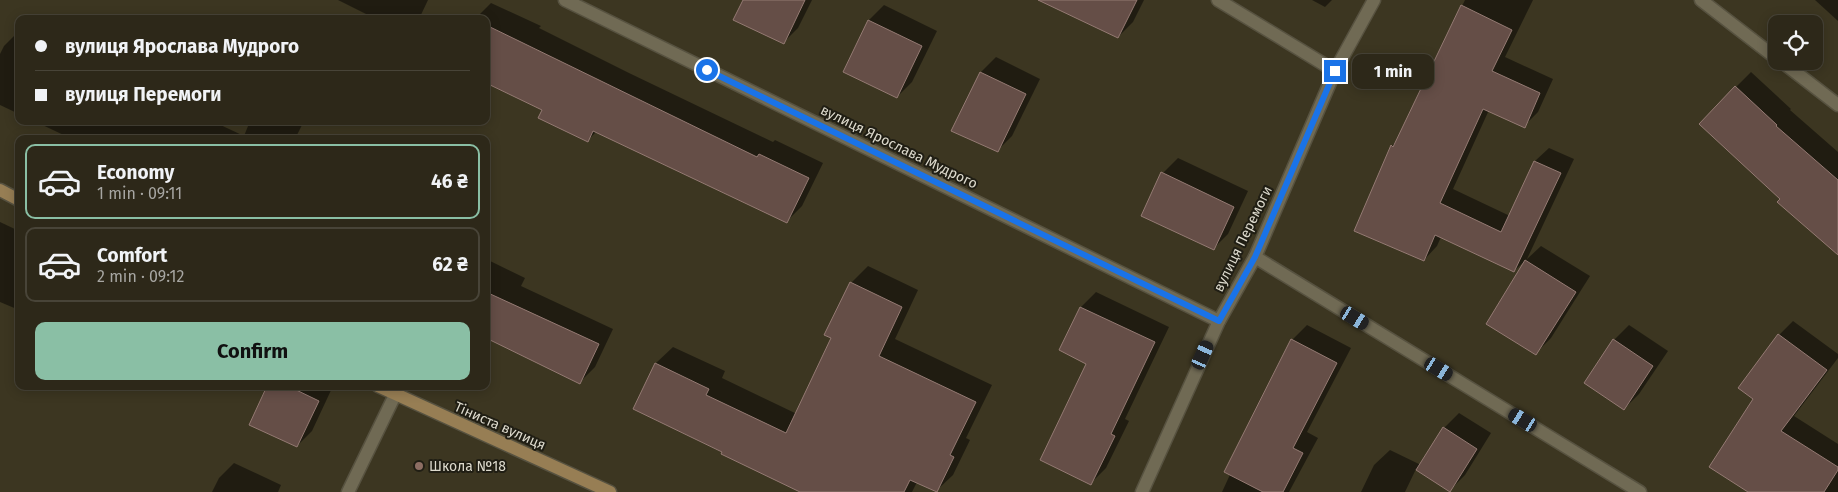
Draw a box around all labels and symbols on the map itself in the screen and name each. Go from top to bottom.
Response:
callout: 1 min [1352,54,1435,88]
route start [696,59,718,81]
route end [1324,60,1346,82]
street label: вулиця Ярослава Мудрого [818,102,980,192]
street label: вулиця Перемоги [1210,183,1276,295]
car [1338,304,1371,332]
car [1190,338,1215,372]
car [1422,355,1455,383]
street label: Тіниста вулиця [452,398,548,454]
car [1506,406,1539,434]
place label: Школа №18 [429,458,506,475]
marker: Школа №18 [413,460,425,472]

